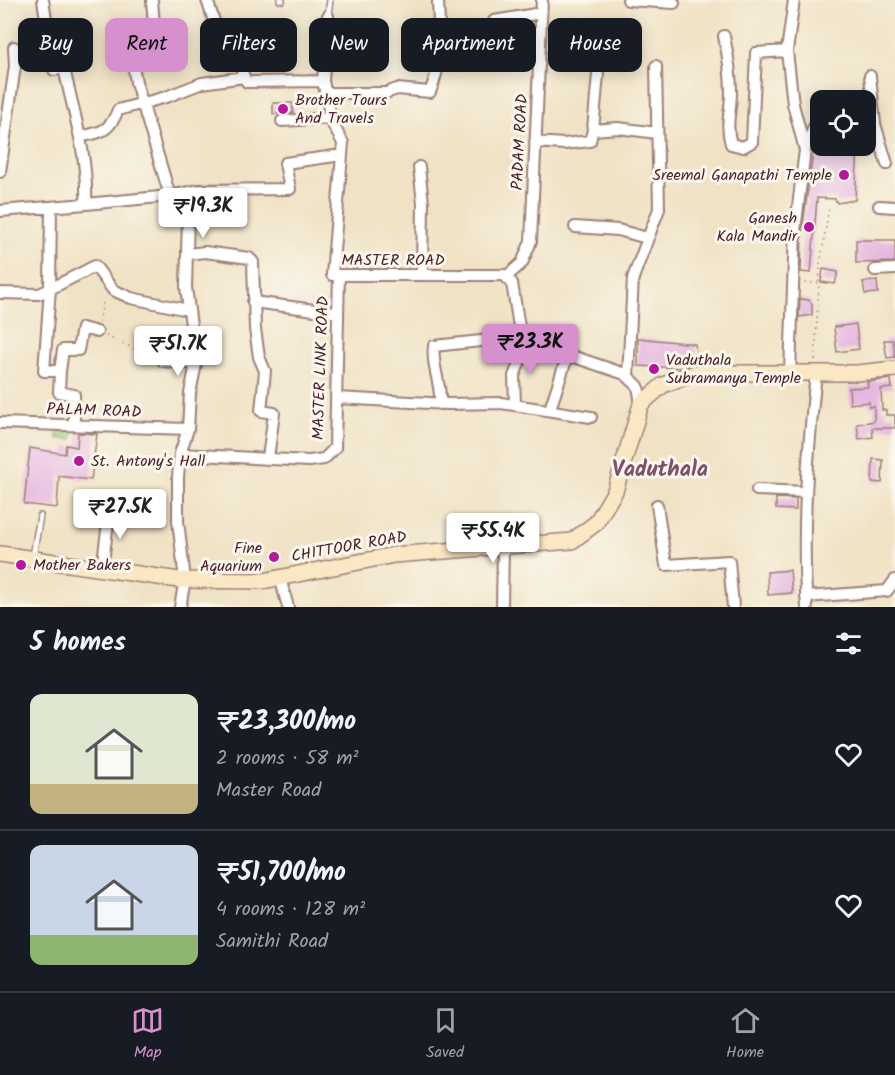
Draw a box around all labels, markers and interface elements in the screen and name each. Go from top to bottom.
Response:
chip: Buy [18,18,93,72]
chip: Rent [105,18,188,72]
chip: Filters [200,18,297,72]
chip: New [309,18,389,72]
chip: Apartment [401,18,536,72]
chip: House [548,18,642,72]
place label: Brother Tours And Travels [295,88,387,131]
map controls [810,90,876,156]
button: locate [810,90,876,156]
street label: PADAM ROAD [505,93,535,191]
marker: Brother Tours And Travels [276,102,290,116]
place label: Sreemal Ganapathi Temple [653,163,832,188]
marker: Sreemal Ganapathi Temple [837,168,851,182]
pin: ₹19.3K [154,188,252,239]
text: ₹19.3K [172,191,234,223]
place label: Ganesh Kala Mandir [716,206,799,249]
marker: Ganesh Kala Mandir [802,220,816,234]
street label: MASTER ROAD [341,248,445,273]
street label: MASTER LINK ROAD [306,296,336,440]
pin: ₹23.3K [481,324,579,375]
pin: ₹51.7K [129,326,227,377]
text: ₹23.3K [496,327,564,359]
text: ₹51.7K [148,329,208,361]
place label: Vaduthala Subramanya Temple [666,348,801,391]
marker: Vaduthala Subramanya Temple [647,362,661,376]
street label: PALAM ROAD [46,397,142,425]
place label: St. Antony's Hall [91,449,205,474]
district label: Vaduthala [612,453,708,488]
marker: St. Antony's Hall [72,454,86,468]
pin: ₹27.5K [71,489,169,540]
text: ₹27.5K [87,492,153,524]
pin: ₹55.4K [444,513,542,564]
text: ₹55.4K [460,516,526,548]
street label: CHITTOOR ROAD [289,525,409,569]
place label: Fine Aquarium [200,536,262,579]
marker: Fine Aquarium [267,550,281,564]
place label: Mother Bakers [33,553,131,578]
marker: Mother Bakers [14,558,28,572]
text: 5 homes [30,622,126,664]
icon: filters [832,627,865,660]
text: ₹23,300/mo [216,701,356,743]
icon: home [78,718,150,790]
icon: heart [832,738,865,771]
text: 2 rooms · 58 m² [216,743,358,775]
text: Master Road [216,775,321,807]
text: ₹51,700/mo [216,852,346,894]
icon: home [78,869,150,941]
icon: heart [832,889,865,922]
text: 4 rooms · 128 m² [216,894,365,926]
text: Samithi Road [216,926,328,958]
tab: Map [131,1004,164,1065]
tab: Saved [426,1004,464,1065]
tab: Home [726,1004,764,1065]

